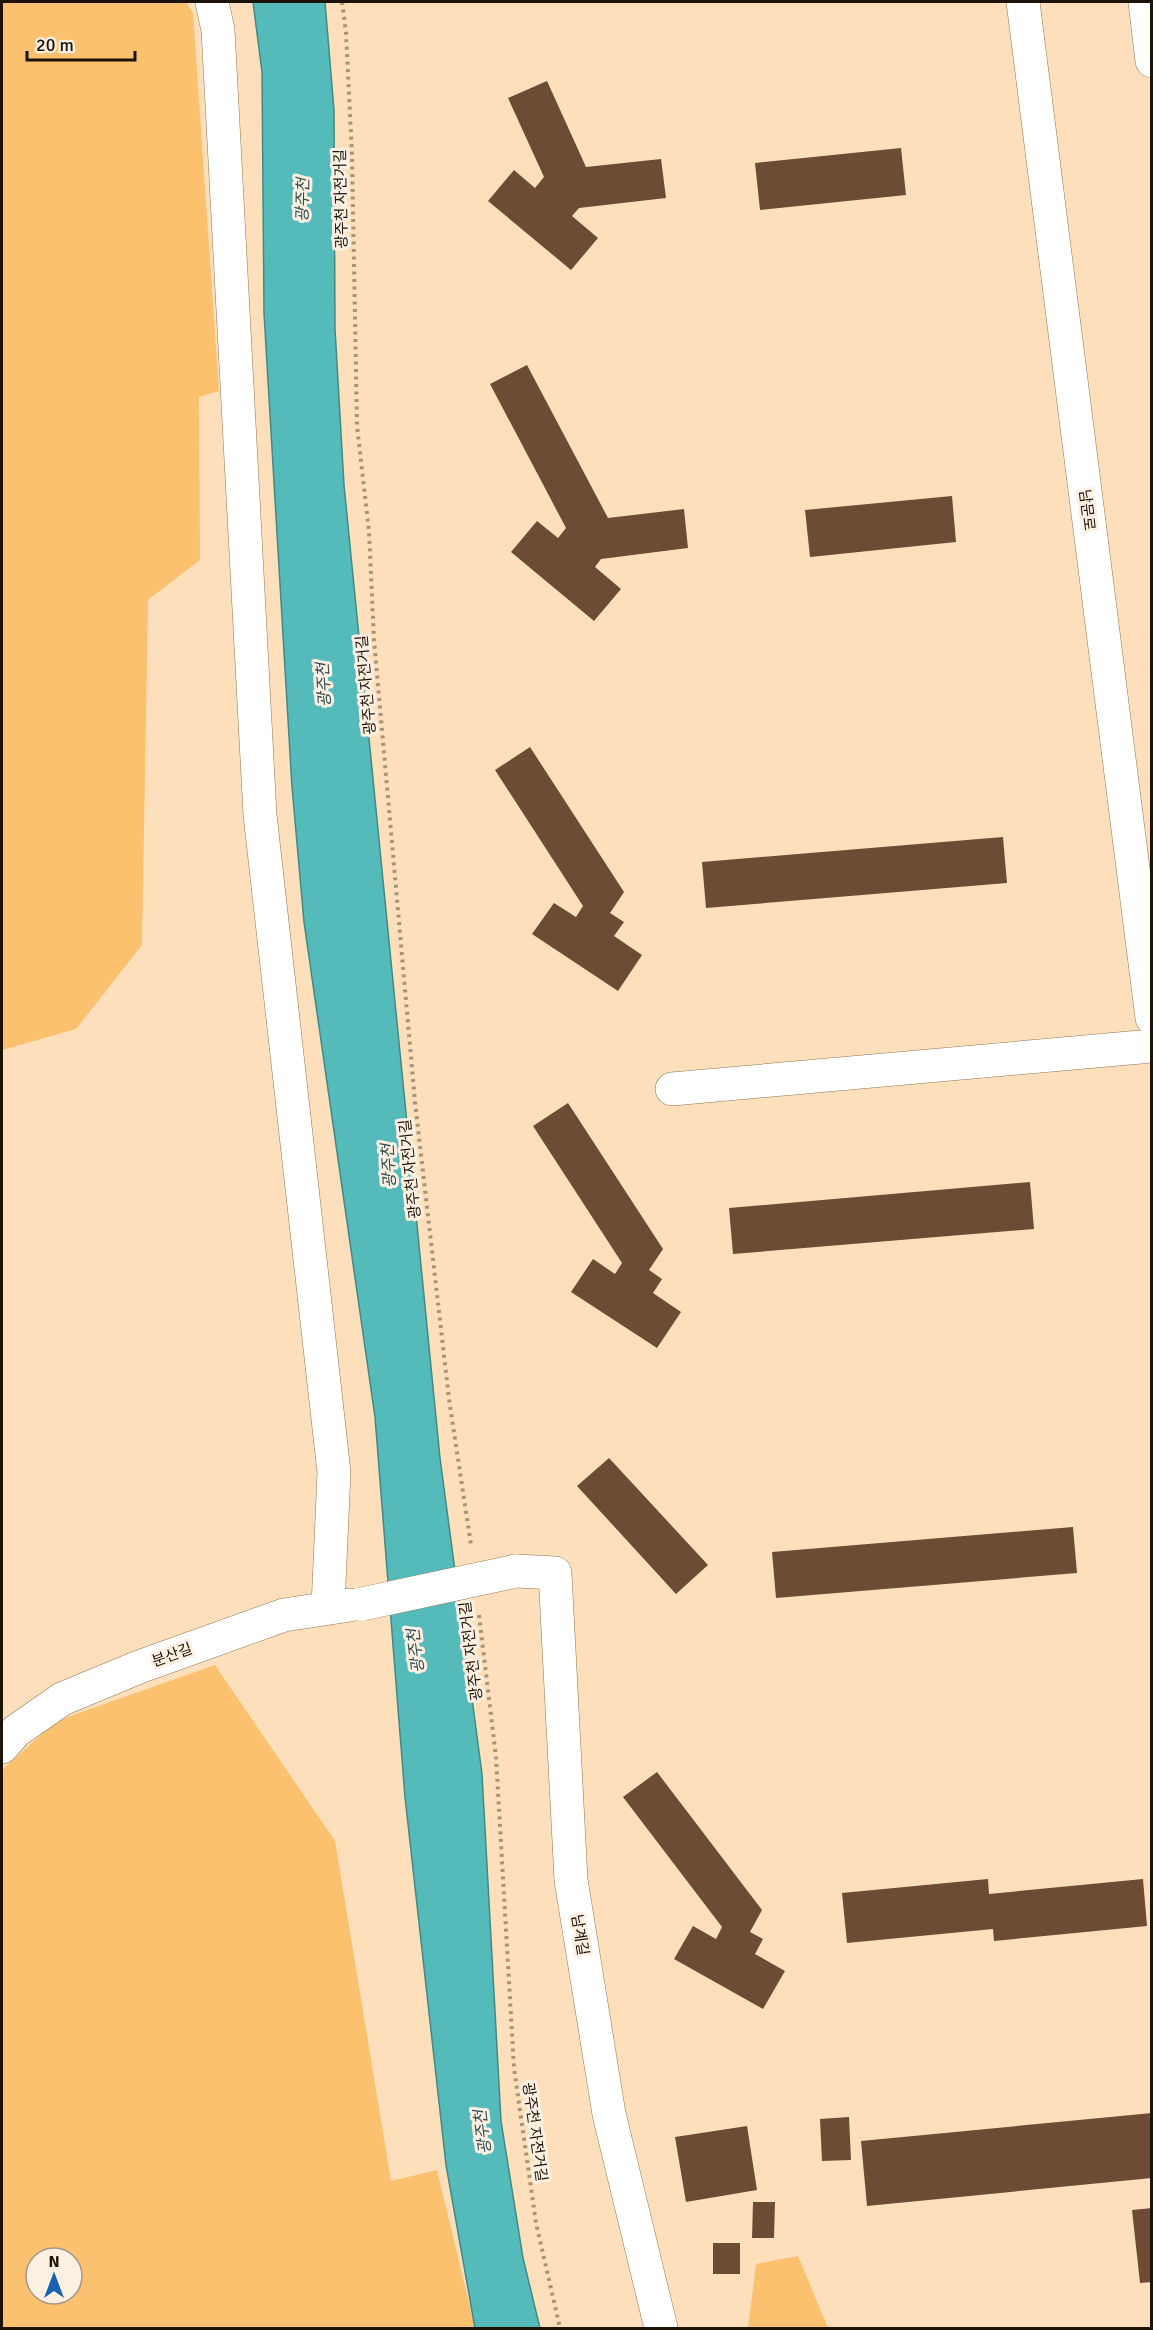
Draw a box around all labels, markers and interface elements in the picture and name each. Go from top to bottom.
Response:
scale bar [27,24,135,62]
text: 20 m [36,34,74,56]
street label: 광주천 자전거길 [331,149,351,249]
water label: 광주천 [293,175,313,222]
street label: 남문로 [1076,488,1098,532]
street label: 광주천 자전거길 [353,634,379,736]
water label: 광주천 [313,660,335,708]
street label: 광주천 자전거길 [396,1118,424,1220]
water label: 광주천 [378,1141,400,1189]
street label: 광주천 자전거길 [456,1600,486,1702]
water label: 광주천 [403,1625,429,1674]
street label: 분산길 [149,1639,195,1671]
street label: 남계길 [568,1913,592,1957]
street label: 광주천 자전거길 [519,2081,551,2183]
water label: 광주천 [470,2106,496,2155]
north arrow [24,2246,84,2306]
text: N [48,2252,60,2272]

